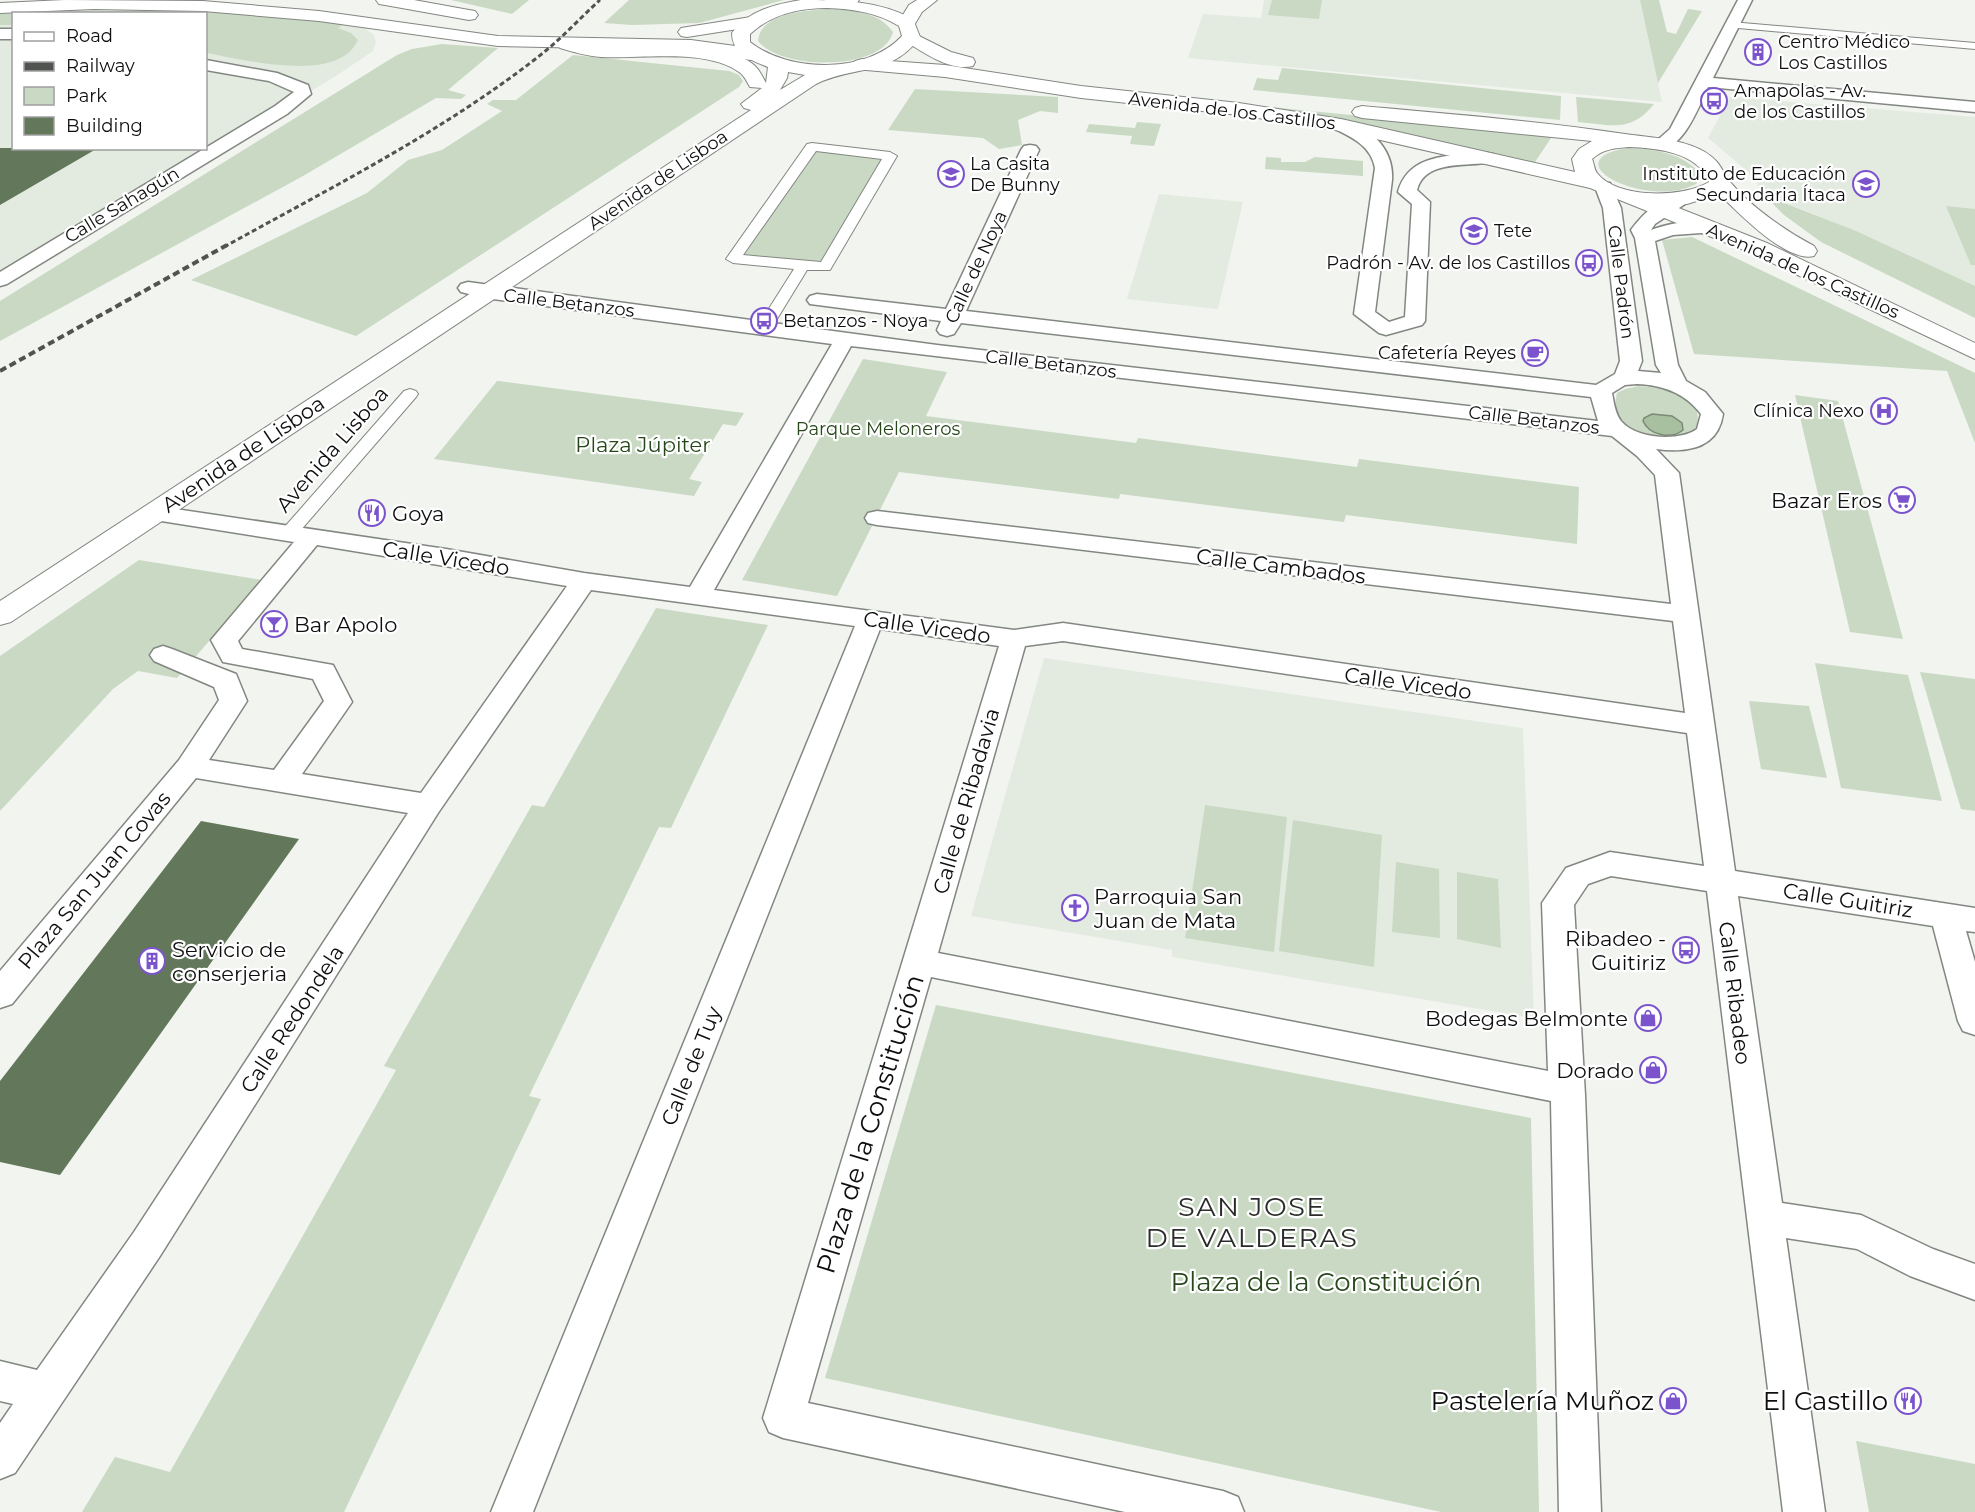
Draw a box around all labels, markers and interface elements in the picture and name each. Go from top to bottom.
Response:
legend [12,12,207,150]
text: Road [66,25,113,47]
place label: Centro Médico Los Castillos [1778,31,1910,74]
building icon: Centro Médico Los Castillos [1743,37,1773,67]
text: Railway [66,55,135,77]
place label: Amapolas - Av. de los Castillos [1734,80,1866,123]
text: Park [66,85,107,107]
bus stop icon: Amapolas - Av. de los Castillos [1699,86,1729,116]
street label: Avenida de los Castillos [1127,87,1337,135]
text: Building [66,115,143,137]
street label: Avenida de Lisboa [584,125,732,235]
place label: La Casita De Bunny [970,153,1060,196]
school or university icon: La Casita De Bunny [936,159,966,189]
street label: Calle Sahagún [61,162,183,248]
place label: Instituto de Educación Secundaria Ítaca [1642,163,1846,206]
school or university icon: Instituto de Educación Secundaria Ítaca [1851,169,1881,199]
street label: Calle de Noya [940,207,1012,327]
school or university icon: Tete [1459,216,1489,246]
street label: Avenida de los Castillos [1703,219,1903,324]
place label: Tete [1494,220,1532,242]
street label: Calle Padrón [1603,224,1639,340]
bus stop icon: Padrón - Av. de los Castillos [1574,248,1604,278]
place label: Padrón - Av. de los Castillos [1326,252,1570,274]
street label: Calle Betanzos [502,284,636,322]
bus stop icon: Betanzos - Noya [749,306,779,336]
place label: Betanzos - Noya [783,310,928,332]
cafe icon: Cafetería Reyes [1520,338,1550,368]
place label: Cafetería Reyes [1378,342,1516,364]
street label: Calle Betanzos [984,345,1118,383]
street label: Avenida Lisboa [271,381,393,517]
street label: Avenida de Lisboa [157,390,329,518]
hospital icon: Clínica Nexo [1869,396,1899,426]
place label: Clínica Nexo [1753,400,1864,422]
street label: Calle Betanzos [1467,401,1601,439]
park label: Parque Meloneros [796,418,960,440]
park label: Plaza Júpiter [575,432,711,457]
supermarket icon: Bazar Eros [1887,485,1917,515]
place label: Bazar Eros [1771,488,1882,513]
restaurant icon: Goya [357,498,387,528]
place label: Goya [392,501,444,526]
street label: Calle Vicedo [381,536,511,580]
street label: Calle Cambados [1195,543,1367,589]
street label: Calle Vicedo [862,606,992,648]
bar icon: Bar Apolo [259,609,289,639]
place label: Bar Apolo [294,612,397,637]
street label: Calle Vicedo [1343,662,1473,704]
street label: Calle de Ribadavia [927,705,1005,897]
street label: Plaza San Juan Covas [12,786,176,974]
street label: Calle Guitiriz [1781,877,1915,923]
place label: Parroquia San Juan de Mata [1093,884,1242,933]
church icon: Parroquia San Juan de Mata [1060,893,1090,923]
street label: Calle Ribadeo [1714,920,1756,1066]
place label: Ribadeo - Guitiriz [1565,926,1666,975]
bus stop icon: Ribadeo - Guitiriz [1671,935,1701,965]
place label: Servicio de conserjeria [172,937,287,986]
street label: Calle Redondela [235,940,349,1098]
building icon: Servicio de conserjeria [137,946,167,976]
street label: Plaza de la Constitución [809,971,931,1277]
street label: Calle de Tuy [656,1002,726,1129]
shop icon: Bodegas Belmonte [1633,1003,1663,1033]
place label: Bodegas Belmonte [1425,1006,1628,1031]
shop icon: Dorado [1638,1055,1668,1085]
place label: Dorado [1556,1058,1634,1083]
district label: SAN JOSE DE VALDERAS [1146,1190,1358,1254]
park label: Plaza de la Constitución [1171,1266,1481,1298]
place label: Pastelería Muñoz [1431,1385,1654,1417]
place label: El Castillo [1763,1385,1888,1417]
shop icon: Pastelería Muñoz [1658,1386,1688,1416]
restaurant icon: El Castillo [1893,1386,1923,1416]

